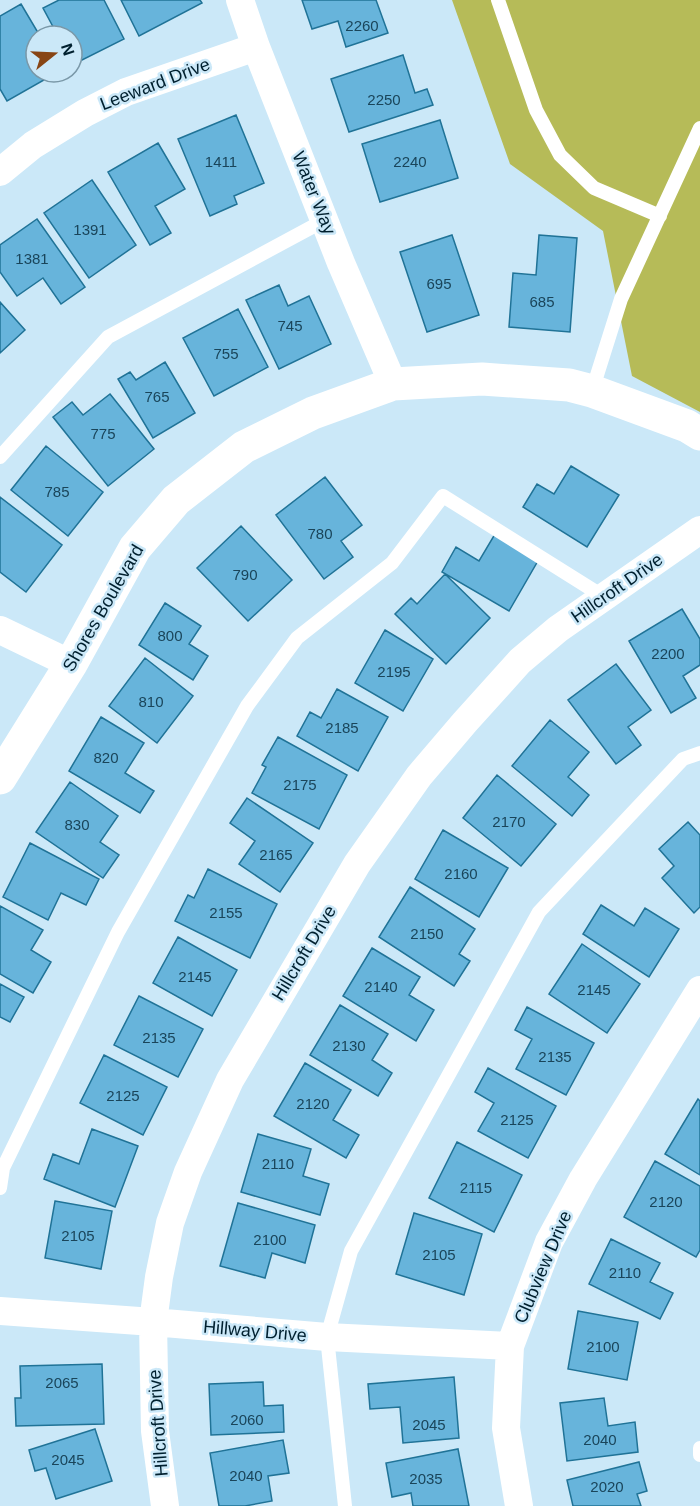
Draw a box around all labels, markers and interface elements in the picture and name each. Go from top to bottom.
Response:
house number: 2260 [345,17,379,34]
north arrow [24,24,84,84]
text: N [58,41,78,58]
street label: Leeward Drive [97,54,213,114]
house number: 2250 [367,91,401,108]
street label: Water Way [288,149,340,237]
house number: 1411 [205,153,237,170]
house number: 2240 [393,153,427,170]
house number: 1391 [73,221,107,238]
house number: 1381 [15,250,49,267]
house number: 695 [426,275,452,292]
house number: 685 [529,293,555,310]
house number: 745 [277,317,303,334]
house number: 755 [213,345,239,362]
house number: 765 [144,388,170,405]
house number: 775 [90,425,116,442]
house number: 785 [44,483,70,500]
house number: 780 [307,525,333,542]
street label: Shores Boulevard [59,541,147,675]
street label: Hillcroft Drive [567,549,667,627]
house number: 790 [232,566,258,583]
house number: 800 [157,627,183,644]
house number: 2200 [651,645,685,662]
house number: 2195 [377,663,411,680]
house number: 810 [138,693,164,710]
house number: 2185 [325,719,359,736]
house number: 820 [93,749,119,766]
house number: 2175 [283,776,317,793]
house number: 2170 [492,813,526,830]
house number: 830 [64,816,90,833]
house number: 2165 [259,846,293,863]
house number: 2160 [444,865,478,882]
street label: Hillcroft Drive [268,902,340,1004]
house number: 2155 [209,904,243,921]
house number: 2150 [410,925,444,942]
house number: 2145 [178,968,212,985]
house number: 2140 [364,978,398,995]
house number: 2145 [577,981,611,998]
house number: 2135 [142,1029,176,1046]
house number: 2130 [332,1037,366,1054]
house number: 2135 [538,1048,572,1065]
house number: 2125 [106,1087,140,1104]
house number: 2120 [296,1095,330,1112]
house number: 2125 [500,1111,534,1128]
house number: 2110 [262,1155,294,1172]
house number: 2115 [460,1179,492,1196]
house number: 2120 [649,1193,683,1210]
street label: Clubview Drive [510,1208,576,1326]
house number: 2105 [61,1227,95,1244]
house number: 2100 [253,1231,287,1248]
house number: 2105 [422,1246,456,1263]
house number: 2110 [609,1264,641,1281]
street label: Hillway Drive [202,1317,308,1345]
house number: 2100 [586,1338,620,1355]
street label: Hillcroft Drive [144,1369,172,1477]
house number: 2065 [45,1374,79,1391]
house number: 2060 [230,1411,264,1428]
house number: 2045 [412,1416,446,1433]
house number: 2040 [583,1431,617,1448]
house number: 2045 [51,1451,85,1468]
house number: 2040 [229,1467,263,1484]
house number: 2035 [409,1470,443,1487]
house number: 2020 [590,1478,624,1495]

